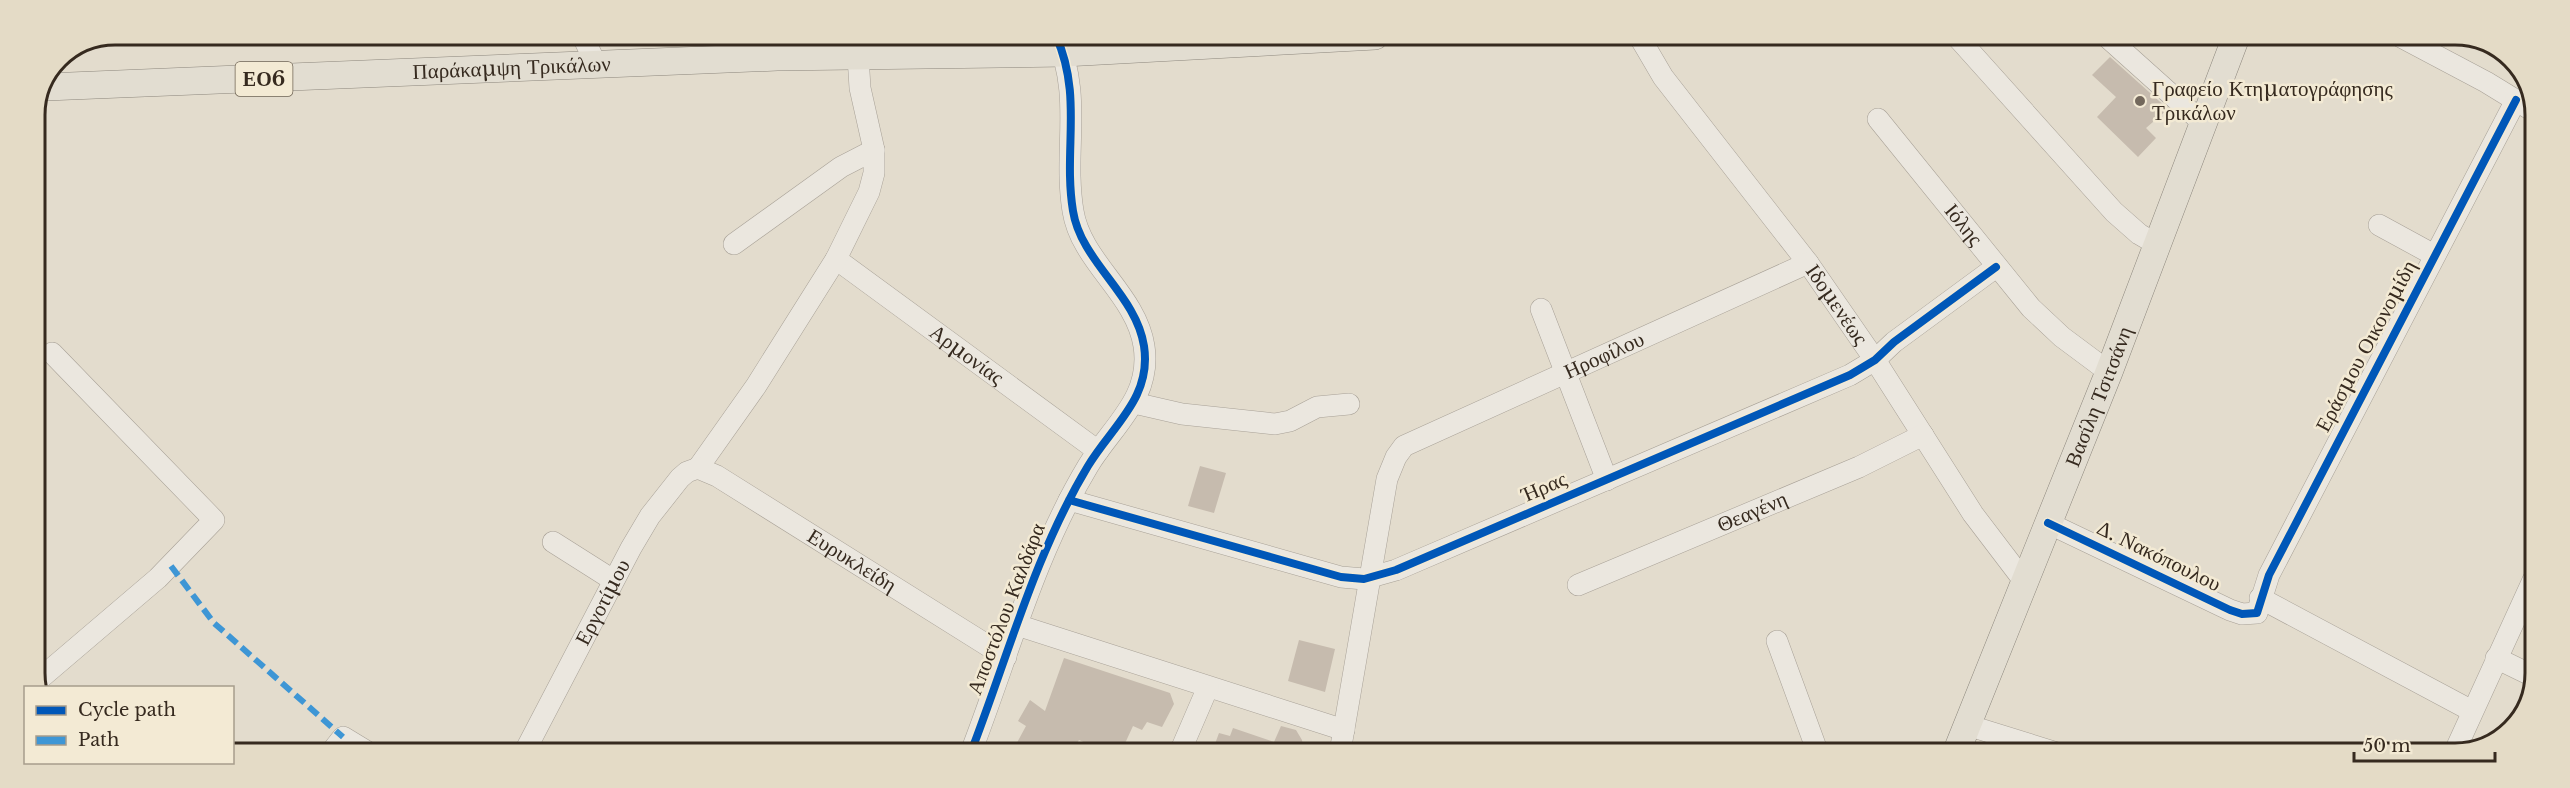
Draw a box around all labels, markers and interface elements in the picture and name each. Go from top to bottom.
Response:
street label: Παράκαμψη Τρικάλων [412,51,611,85]
road number: ΕΟ6 [236,62,292,96]
place label: Γραφείο Κτηματογράφησης Τρικάλων [2152,76,2394,126]
marker: Γραφείο Κτηματογράφησης Τρικάλων [2133,94,2147,108]
street label: Ιόλης [1939,198,1989,252]
street label: Εράσμου Οικονομίδη [2310,256,2422,436]
street label: Ιδομενέως [1800,259,1874,350]
street label: Αρμονίας [924,319,1010,391]
street label: Βασίλη Τσιτσάνη [2059,323,2138,470]
street label: Ηροφίλου [1560,326,1648,385]
street label: Ήρας [1516,466,1571,508]
street label: Θεαγένη [1713,486,1791,538]
street label: Δ. Νακόπουλου [2093,515,2225,597]
street label: Αποστόλου Καλδάρα [961,520,1051,698]
street label: Ευρυκλείδη [803,523,901,598]
street label: Εργοτίμου [570,555,636,649]
legend [24,686,234,764]
text: Cycle path [78,699,176,721]
scale bar [2354,725,2495,763]
text: Path [78,729,119,751]
text: 50 m [2363,735,2411,757]

